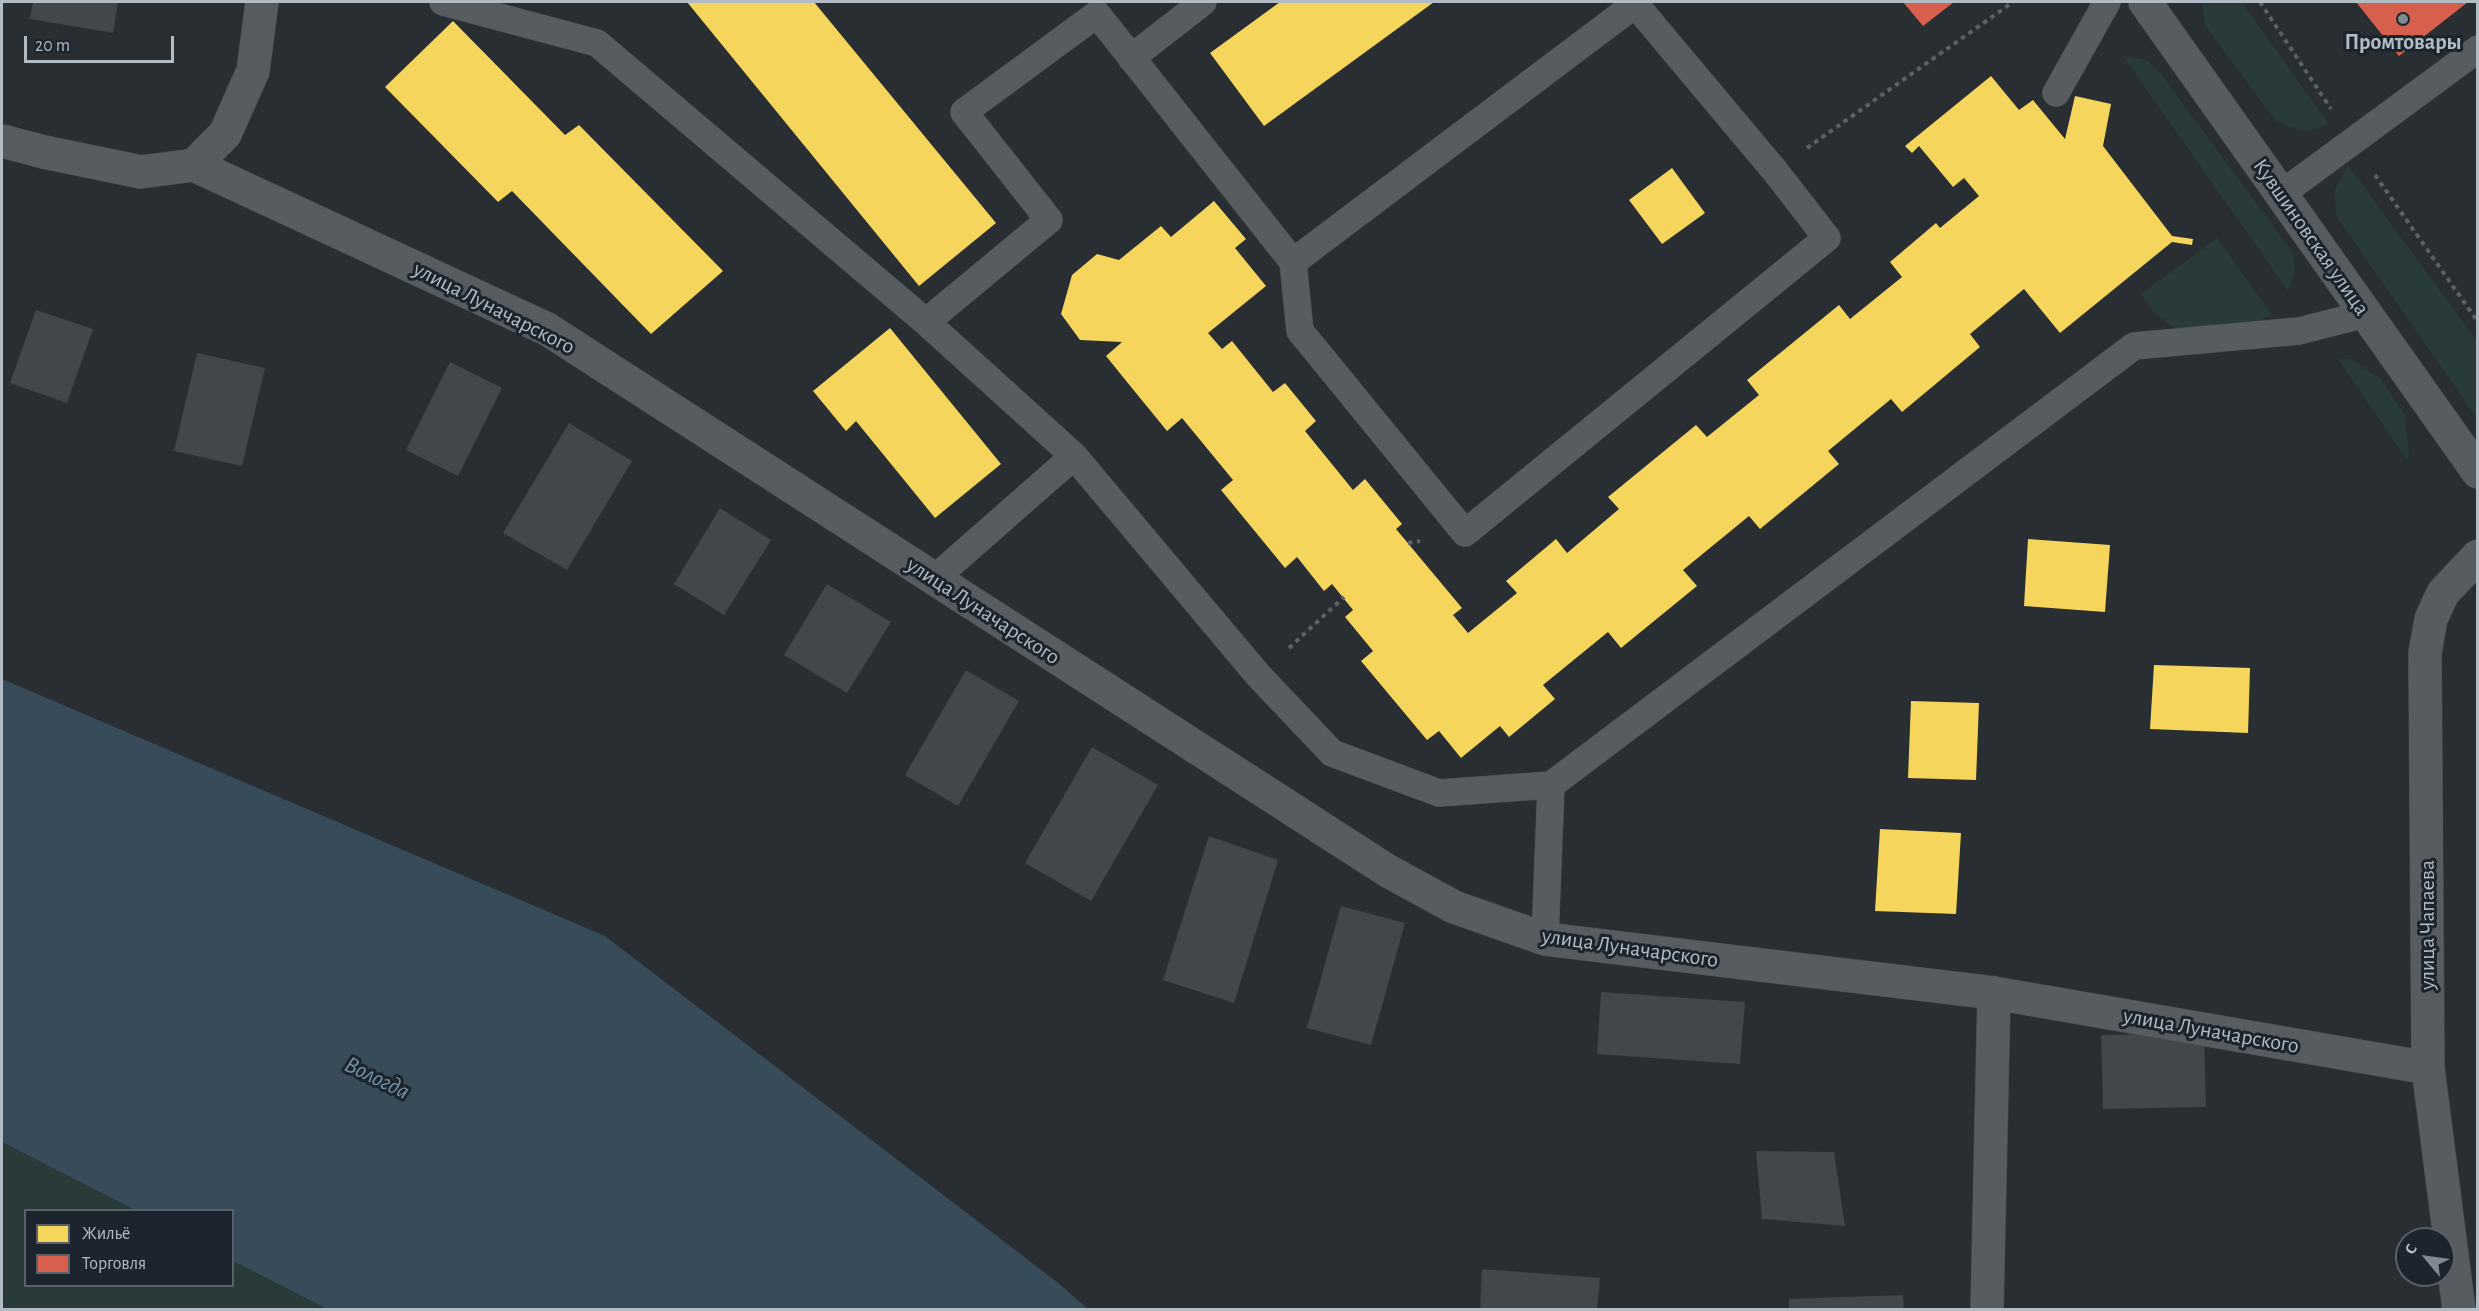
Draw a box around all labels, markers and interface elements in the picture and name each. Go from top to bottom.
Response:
marker: Промтовары [2396,12,2410,26]
scale bar [27,24,177,62]
place label: Промтовары [2344,29,2462,55]
text: 20 m [35,37,70,55]
street label: Кувшиновская улица [2247,154,2375,320]
street label: улица Луначарского [409,256,579,360]
street label: улица Луначарского [901,552,1065,670]
street label: улица Чапаева [2414,860,2440,990]
street label: улица Луначарского [1540,923,1720,973]
street label: улица Луначарского [2121,1003,2301,1059]
water label: Вологда [340,1050,414,1106]
legend [24,1209,234,1287]
text: Жильё [82,1225,130,1243]
north arrow [2395,1227,2455,1287]
text: С [2402,1241,2420,1257]
text: Торговля [82,1255,146,1273]

